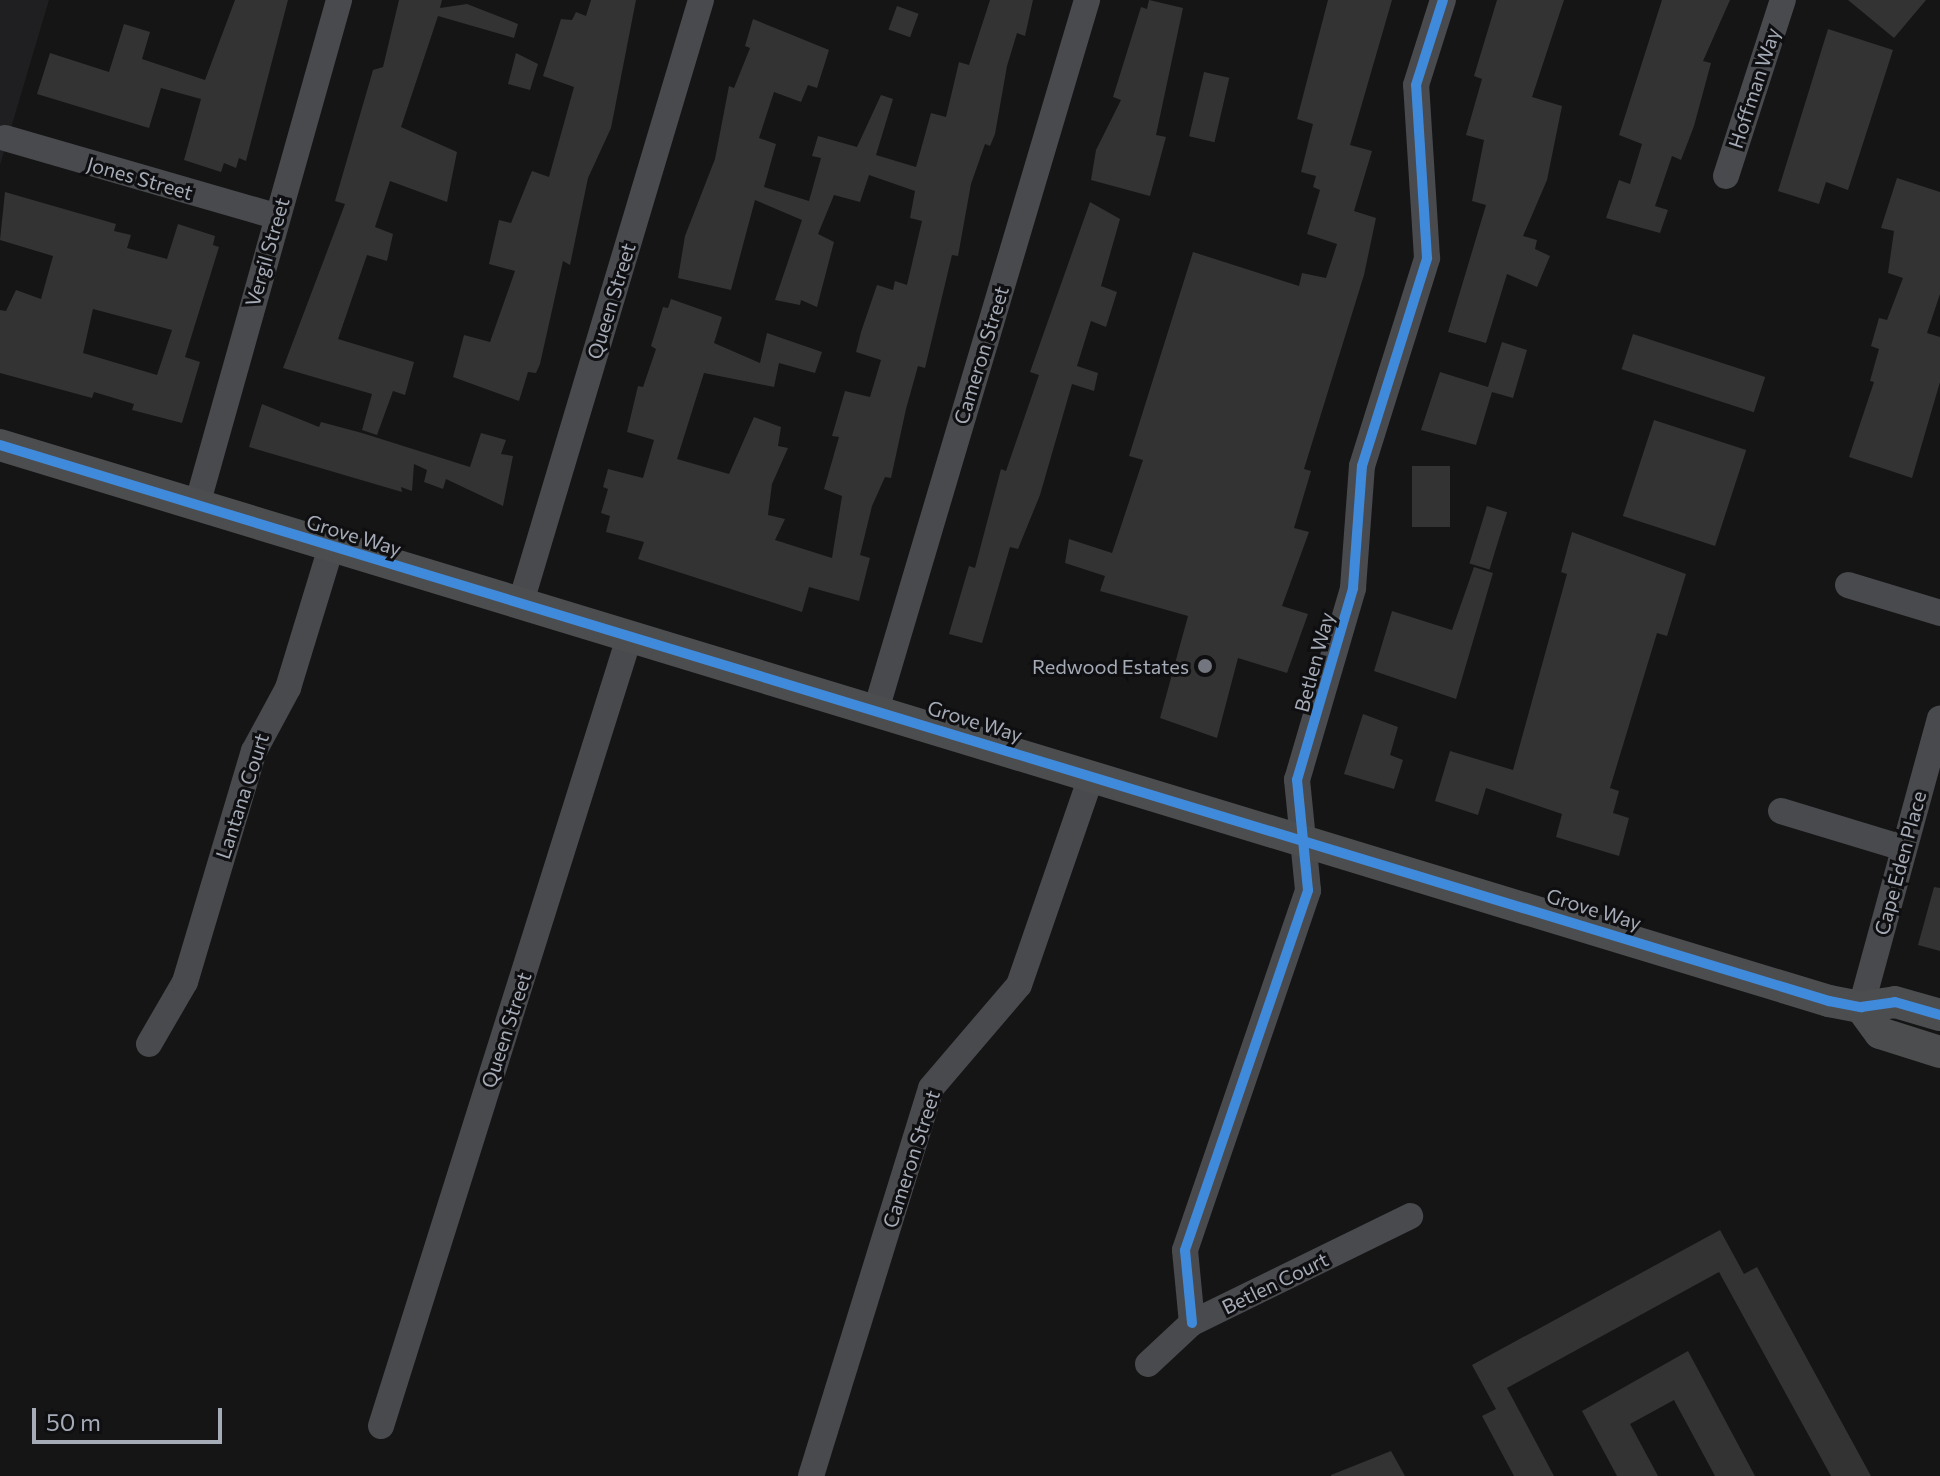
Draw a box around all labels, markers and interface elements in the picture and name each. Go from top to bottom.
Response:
street label: Hoffman Way [1723,25,1785,151]
street label: Jones Street [84,151,196,205]
street label: Vergil Street [240,195,294,309]
street label: Queen Street [582,240,640,362]
street label: Cameron Street [949,283,1013,427]
street label: Grove Way [304,509,404,561]
street label: Betlen Way [1289,609,1339,715]
place label: Redwood Estates [1032,654,1189,678]
marker: Redwood Estates [1196,657,1214,675]
street label: Grove Way [925,695,1025,747]
street label: Lantana Court [210,730,274,862]
street label: Cape Eden Place [1869,788,1931,938]
street label: Grove Way [1544,883,1644,935]
street label: Queen Street [476,969,536,1091]
street label: Cameron Street [877,1087,945,1231]
street label: Betlen Court [1218,1247,1332,1319]
scale bar [36,1392,226,1442]
text: 50 m [46,1407,101,1436]

